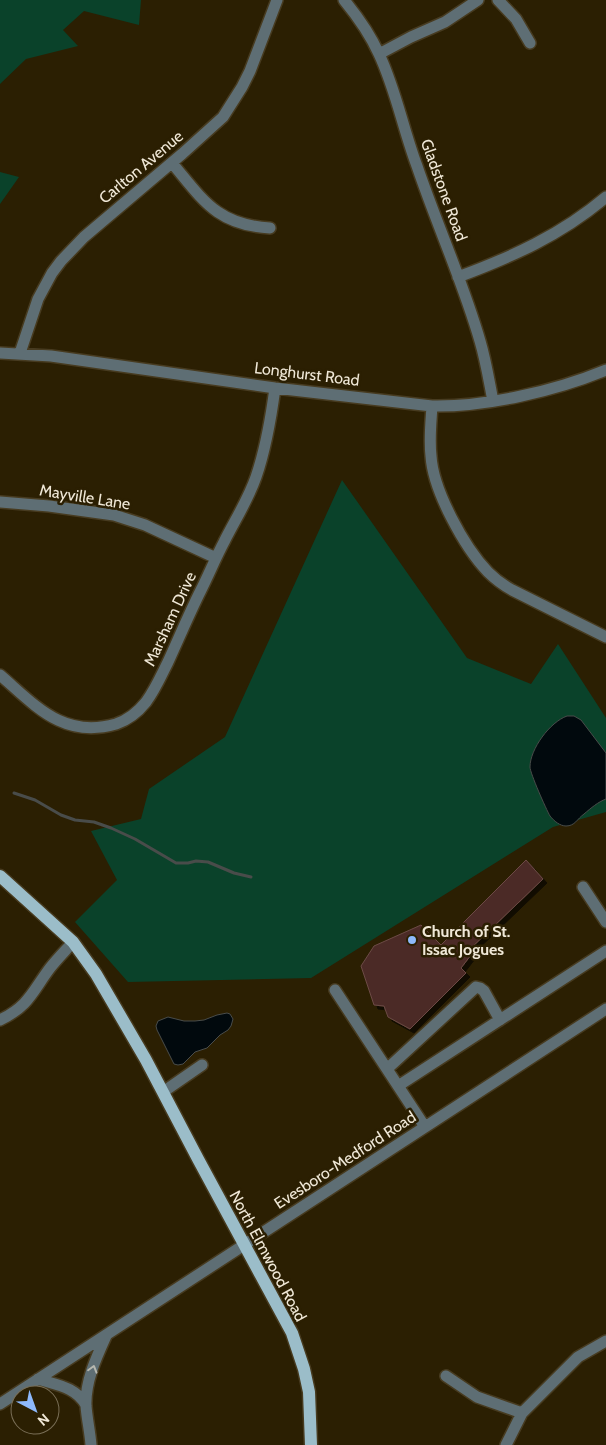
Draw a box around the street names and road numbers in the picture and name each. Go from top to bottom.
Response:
street label: Carlton Avenue [95,126,187,208]
street label: Gladstone Road [417,136,471,244]
street label: Longhurst Road [253,358,361,390]
street label: Mayville Lane [38,480,132,514]
street label: Marsham Drive [140,569,200,669]
street label: Evesboro-Medford Road [271,1107,419,1213]
street label: North Elmwood Road [225,1187,311,1325]

